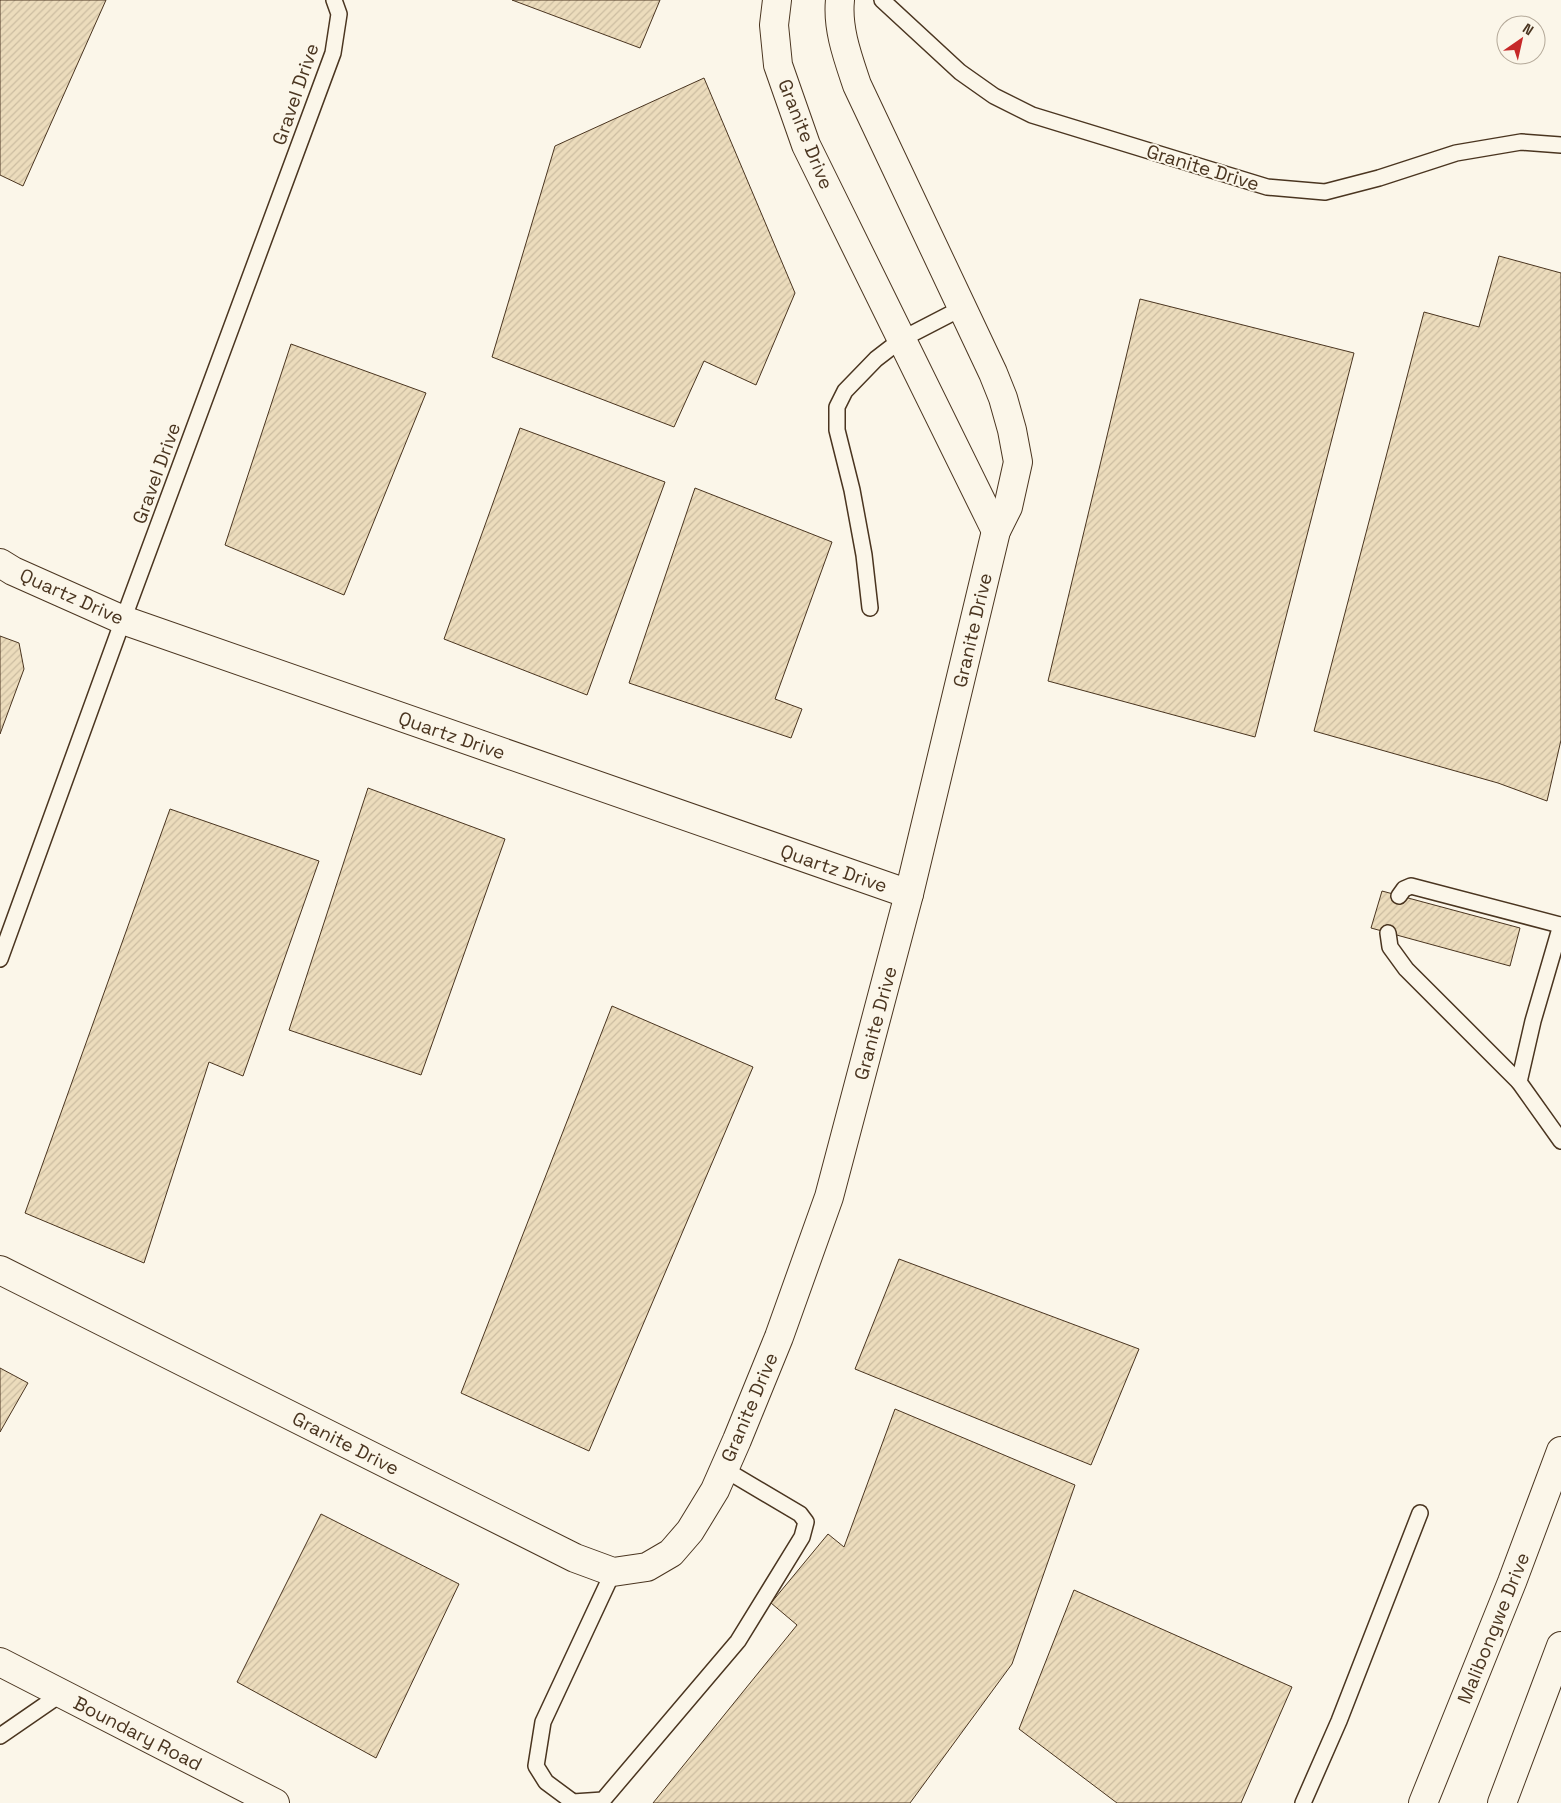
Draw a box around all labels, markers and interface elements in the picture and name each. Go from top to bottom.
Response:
north arrow [1496,15,1546,65]
text: N [1519,19,1537,39]
street label: Gravel Drive [266,40,325,148]
street label: Granite Drive [772,75,839,193]
street label: Granite Drive [1143,138,1262,196]
street label: Gravel Drive [127,419,186,527]
street label: Quartz Drive [16,562,128,631]
street label: Granite Drive [947,570,998,690]
street label: Quartz Drive [395,706,509,765]
street label: Quartz Drive [777,839,891,898]
street label: Granite Drive [848,964,903,1083]
street label: Granite Drive [715,1349,784,1466]
street label: Granite Drive [288,1406,403,1481]
street label: Malibongwe Drive [1452,1549,1535,1708]
street label: Boundary Road [69,1690,206,1777]

